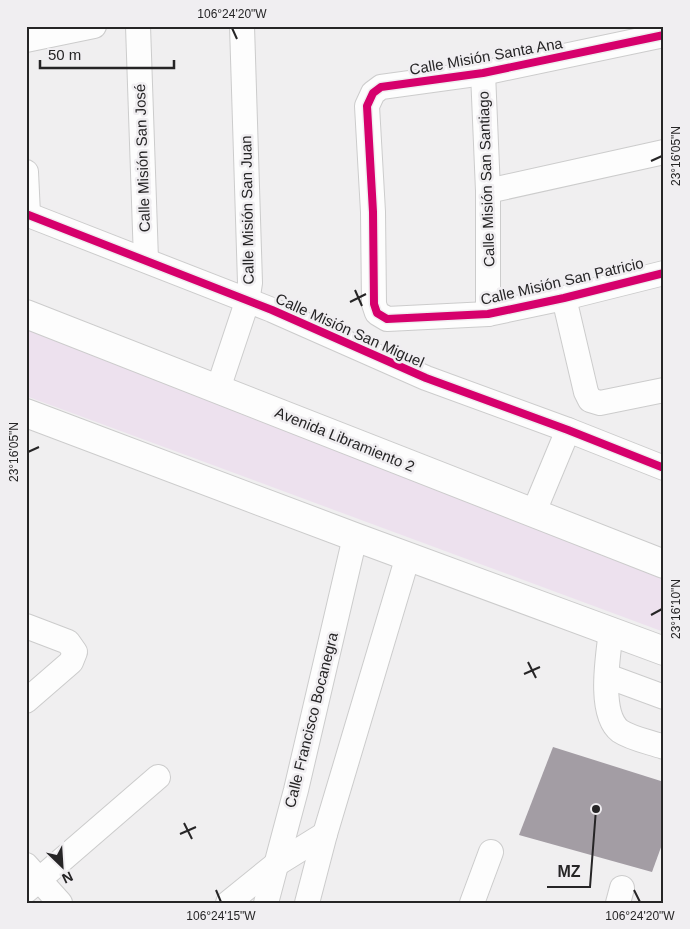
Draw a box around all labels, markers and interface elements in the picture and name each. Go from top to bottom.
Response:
text: 106°24'20"W [197,7,267,21]
street label: Calle Misión Santa Ana [408,34,564,78]
scale bar [40,38,174,70]
text: 50 m [48,46,81,63]
street label: Calle Misión San José [131,84,153,232]
street label: Calle Misión San Santiago [474,91,498,267]
text: 23°16'05"N [669,126,683,186]
street label: Calle Misión San Juan [237,135,257,285]
street label: Calle Misión San Patricio [479,254,645,308]
street label: Calle Misión San Miguel [273,290,427,370]
street label: Avenida Libramiento 2 [273,403,417,475]
text: 23°16'05"N [7,422,21,482]
text: 23°16'10"N [669,579,683,639]
street label: Calle Francisco Bocanegra [281,630,341,809]
north arrow [38,842,88,892]
callout: MZ [547,856,590,887]
text: MZ [557,863,581,880]
text: N [60,868,75,887]
text: 106°24'15"W [186,909,256,923]
text: 106°24'20"W [605,909,675,923]

